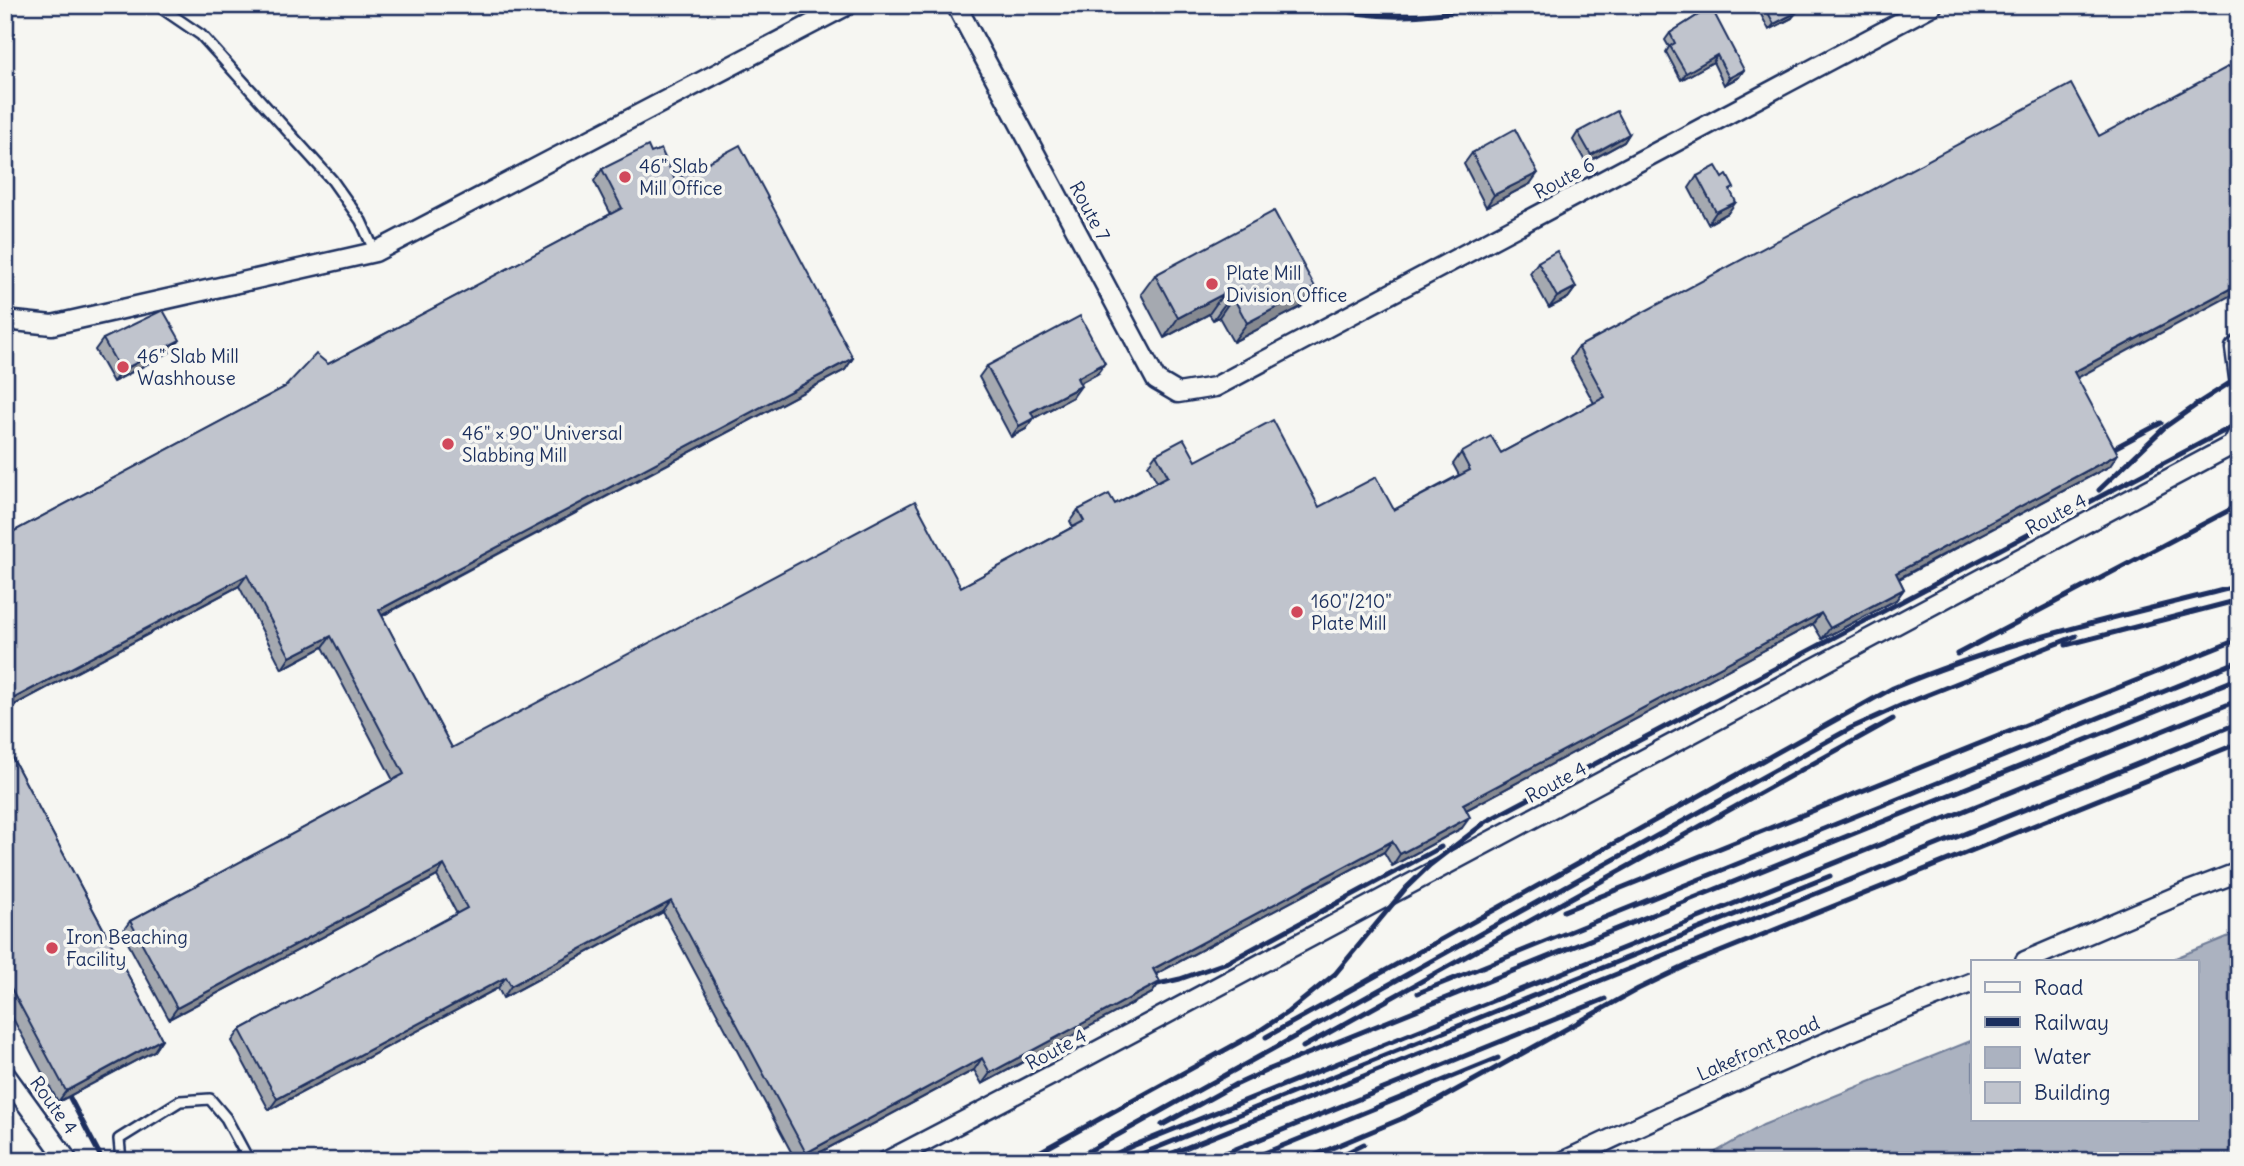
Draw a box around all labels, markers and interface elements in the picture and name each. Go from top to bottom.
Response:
street label: Route 6 [1529,152,1599,204]
place label: 46" Slab Mill Office [639,154,723,200]
marker: 46" Slab Mill Office [617,169,633,185]
street label: Route 7 [1064,177,1116,245]
place label: Plate Mill Division Office [1226,261,1347,307]
marker: Plate Mill Division Office [1204,276,1220,292]
place label: 46" Slab Mill Washhouse [137,344,239,390]
marker: 46" Slab Mill Washhouse [115,359,131,375]
place label: 46" × 90" Universal Slabbing Mill [462,421,623,467]
marker: 46" × 90" Universal Slabbing Mill [440,436,456,452]
street label: Route 4 [2021,488,2091,540]
place label: 160"/210" Plate Mill [1311,589,1392,635]
marker: 160"/210" Plate Mill [1289,604,1305,620]
street label: Route 4 [1521,756,1591,808]
place label: Iron Beaching Facility [66,925,188,971]
marker: Iron Beaching Facility [44,940,60,956]
legend [1971,960,2198,1120]
text: Road [2034,974,2083,1001]
text: Railway [2034,1009,2109,1036]
street label: Lakefront Road [1693,1010,1823,1086]
street label: Route 4 [1021,1023,1091,1075]
text: Water [2034,1043,2092,1070]
street label: Route 4 [25,1071,83,1139]
text: Building [2034,1079,2110,1106]

